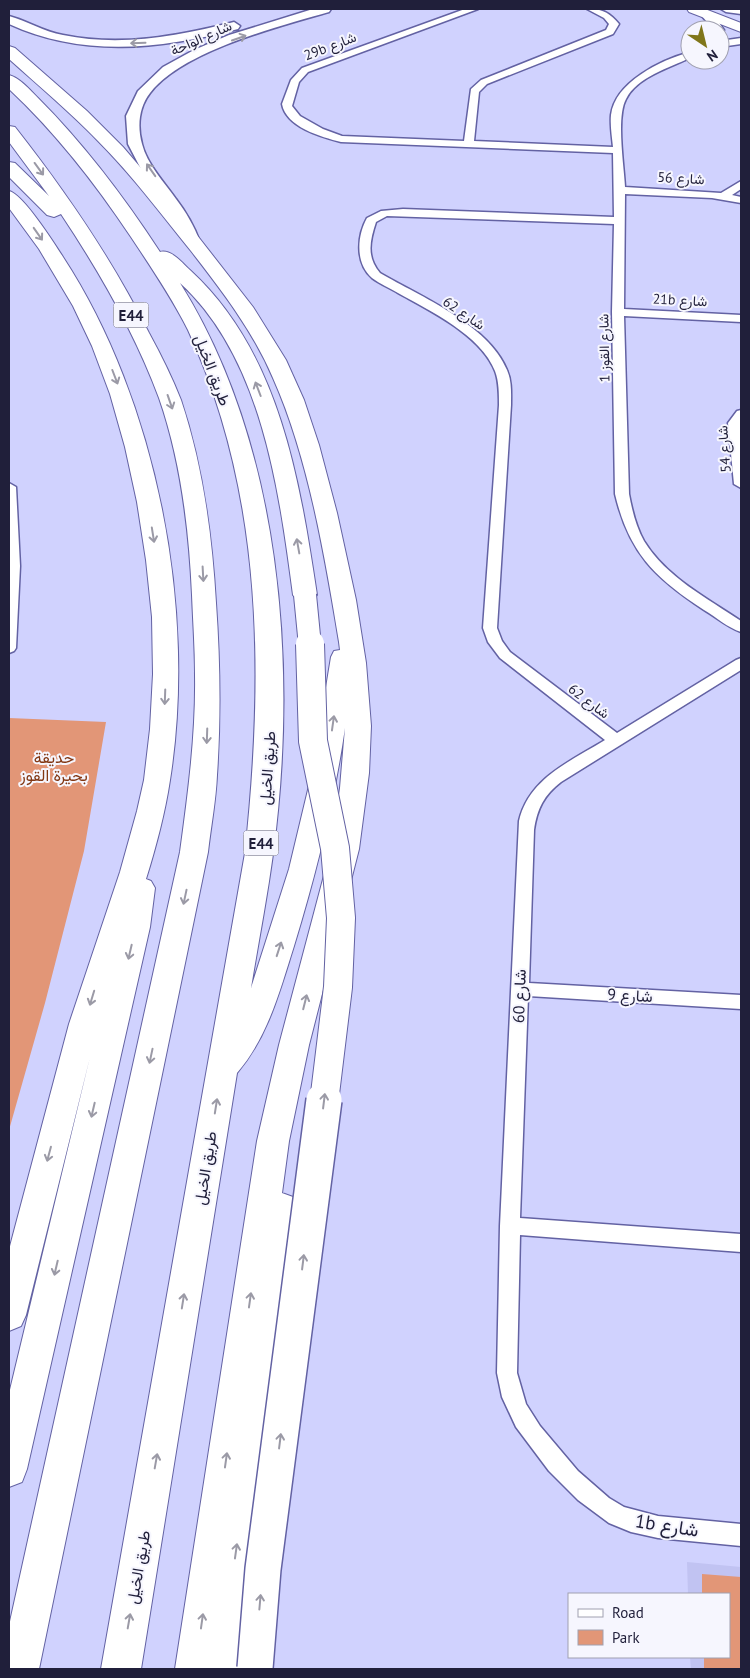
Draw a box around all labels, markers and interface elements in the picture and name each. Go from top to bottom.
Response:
street label: شارع الواحة [168,16,235,61]
north arrow [680,20,730,70]
street label: 29b شارع [301,28,359,66]
one-way arrow [230,32,246,42]
one-way arrow [130,38,146,48]
text: N [704,46,721,66]
one-way arrow [34,162,44,176]
one-way arrow [146,163,156,177]
street label: شارع 56 [657,168,705,190]
one-way arrow [33,227,43,241]
street label: 21b شارع [652,290,708,312]
street label: شارع 62 [438,292,489,335]
road number: E44 [114,302,148,328]
street label: شارع القوز 1 [594,314,616,382]
street label: طريق الخيل [189,332,236,409]
one-way arrow [111,369,120,384]
one-way arrow [253,382,263,397]
one-way arrow [166,393,175,409]
street label: شارع 54 [713,425,737,473]
one-way arrow [148,526,158,542]
one-way arrow [293,539,303,555]
one-way arrow [199,565,208,581]
street label: شارع 62 [564,680,613,724]
one-way arrow [160,688,169,704]
one-way arrow [328,715,338,731]
one-way arrow [202,728,211,744]
street label: طريق الخيل [254,730,281,806]
park label: حديقة بحيرة القوز [19,747,88,786]
road number: E44 [244,830,278,856]
one-way arrow [180,888,189,904]
one-way arrow [275,941,285,957]
one-way arrow [125,943,134,959]
street label: شارع 60 [508,969,532,1023]
street label: شارع 9 [607,984,653,1008]
one-way arrow [87,989,97,1005]
one-way arrow [301,995,310,1011]
one-way arrow [146,1047,155,1063]
one-way arrow [319,1093,329,1109]
one-way arrow [211,1098,221,1114]
one-way arrow [88,1102,97,1118]
street label: طريق الخيل [189,1130,222,1207]
one-way arrow [43,1146,53,1162]
one-way arrow [298,1254,308,1270]
one-way arrow [51,1260,60,1276]
one-way arrow [245,1292,255,1308]
one-way arrow [179,1293,189,1309]
one-way arrow [275,1433,285,1449]
one-way arrow [152,1453,162,1469]
one-way arrow [221,1453,231,1469]
street label: 1b شارع [633,1508,700,1543]
street label: طريق الخيل [122,1529,155,1606]
one-way arrow [231,1543,241,1559]
legend [568,1593,730,1658]
one-way arrow [255,1594,265,1610]
text: Road [612,1603,644,1622]
one-way arrow [197,1613,207,1629]
one-way arrow [125,1614,135,1630]
text: Park [612,1628,640,1647]

